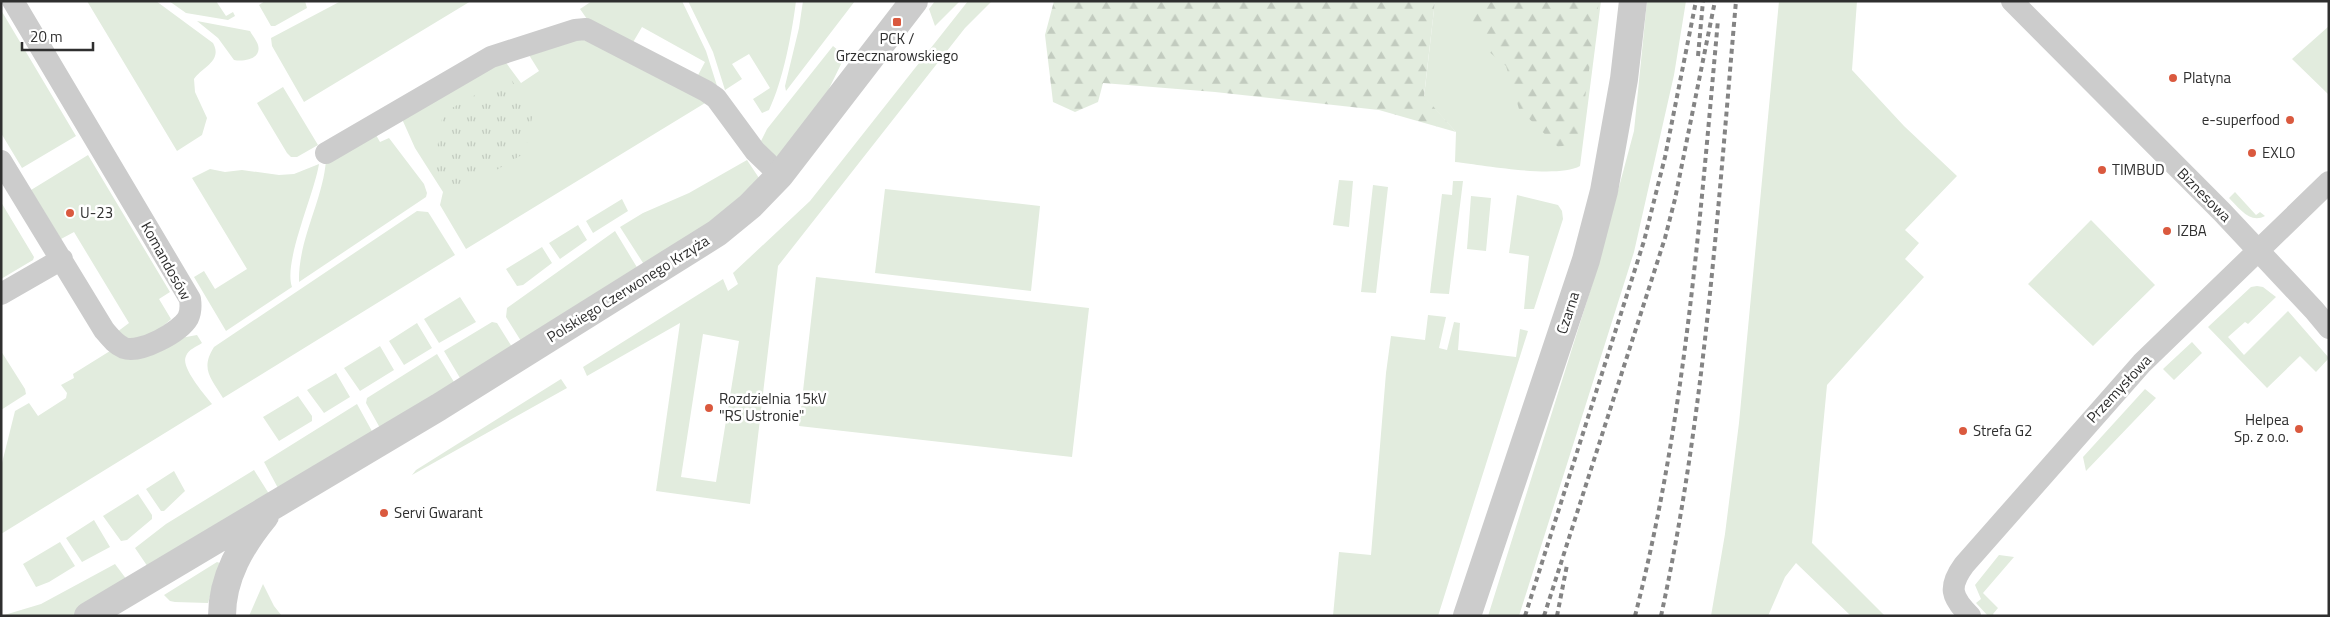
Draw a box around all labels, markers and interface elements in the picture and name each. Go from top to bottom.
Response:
marker: PCK / Grzecznarowskiego [891,16,903,28]
scale bar [22,20,94,52]
text: 20 m [30,25,63,48]
place label: PCK / Grzecznarowskiego [836,27,958,67]
place label: Platyna [2183,66,2231,89]
marker: Platyna [2167,72,2179,84]
place label: e-superfood [2202,108,2280,131]
marker: e-superfood [2284,114,2296,126]
place label: EXLO [2262,141,2296,164]
marker: EXLO [2246,147,2258,159]
place label: TIMBUD [2112,158,2165,181]
street label: Biznesowa [2172,162,2237,227]
marker: TIMBUD [2096,164,2108,176]
place label: U-23 [80,201,113,224]
marker: U-23 [64,207,76,219]
street label: Komandosów [135,217,197,304]
place label: IZBA [2177,219,2207,242]
marker: IZBA [2161,225,2173,237]
street label: Polskiego Czerwonego Krzyża [542,229,714,348]
street label: Czarna [1550,288,1585,337]
street label: Przemysłowa [2081,349,2157,428]
place label: Rozdzielnia 15kV "RS Ustronie" [719,387,827,427]
marker: Rozdzielnia 15kV "RS Ustronie" [703,402,715,414]
place label: Helpea Sp. z o.o. [2234,408,2289,448]
place label: Strefa G2 [1973,419,2032,442]
marker: Helpea Sp. z o.o. [2293,423,2305,435]
marker: Strefa G2 [1957,425,1969,437]
place label: Servi Gwarant [394,501,483,524]
marker: Servi Gwarant [378,507,390,519]

